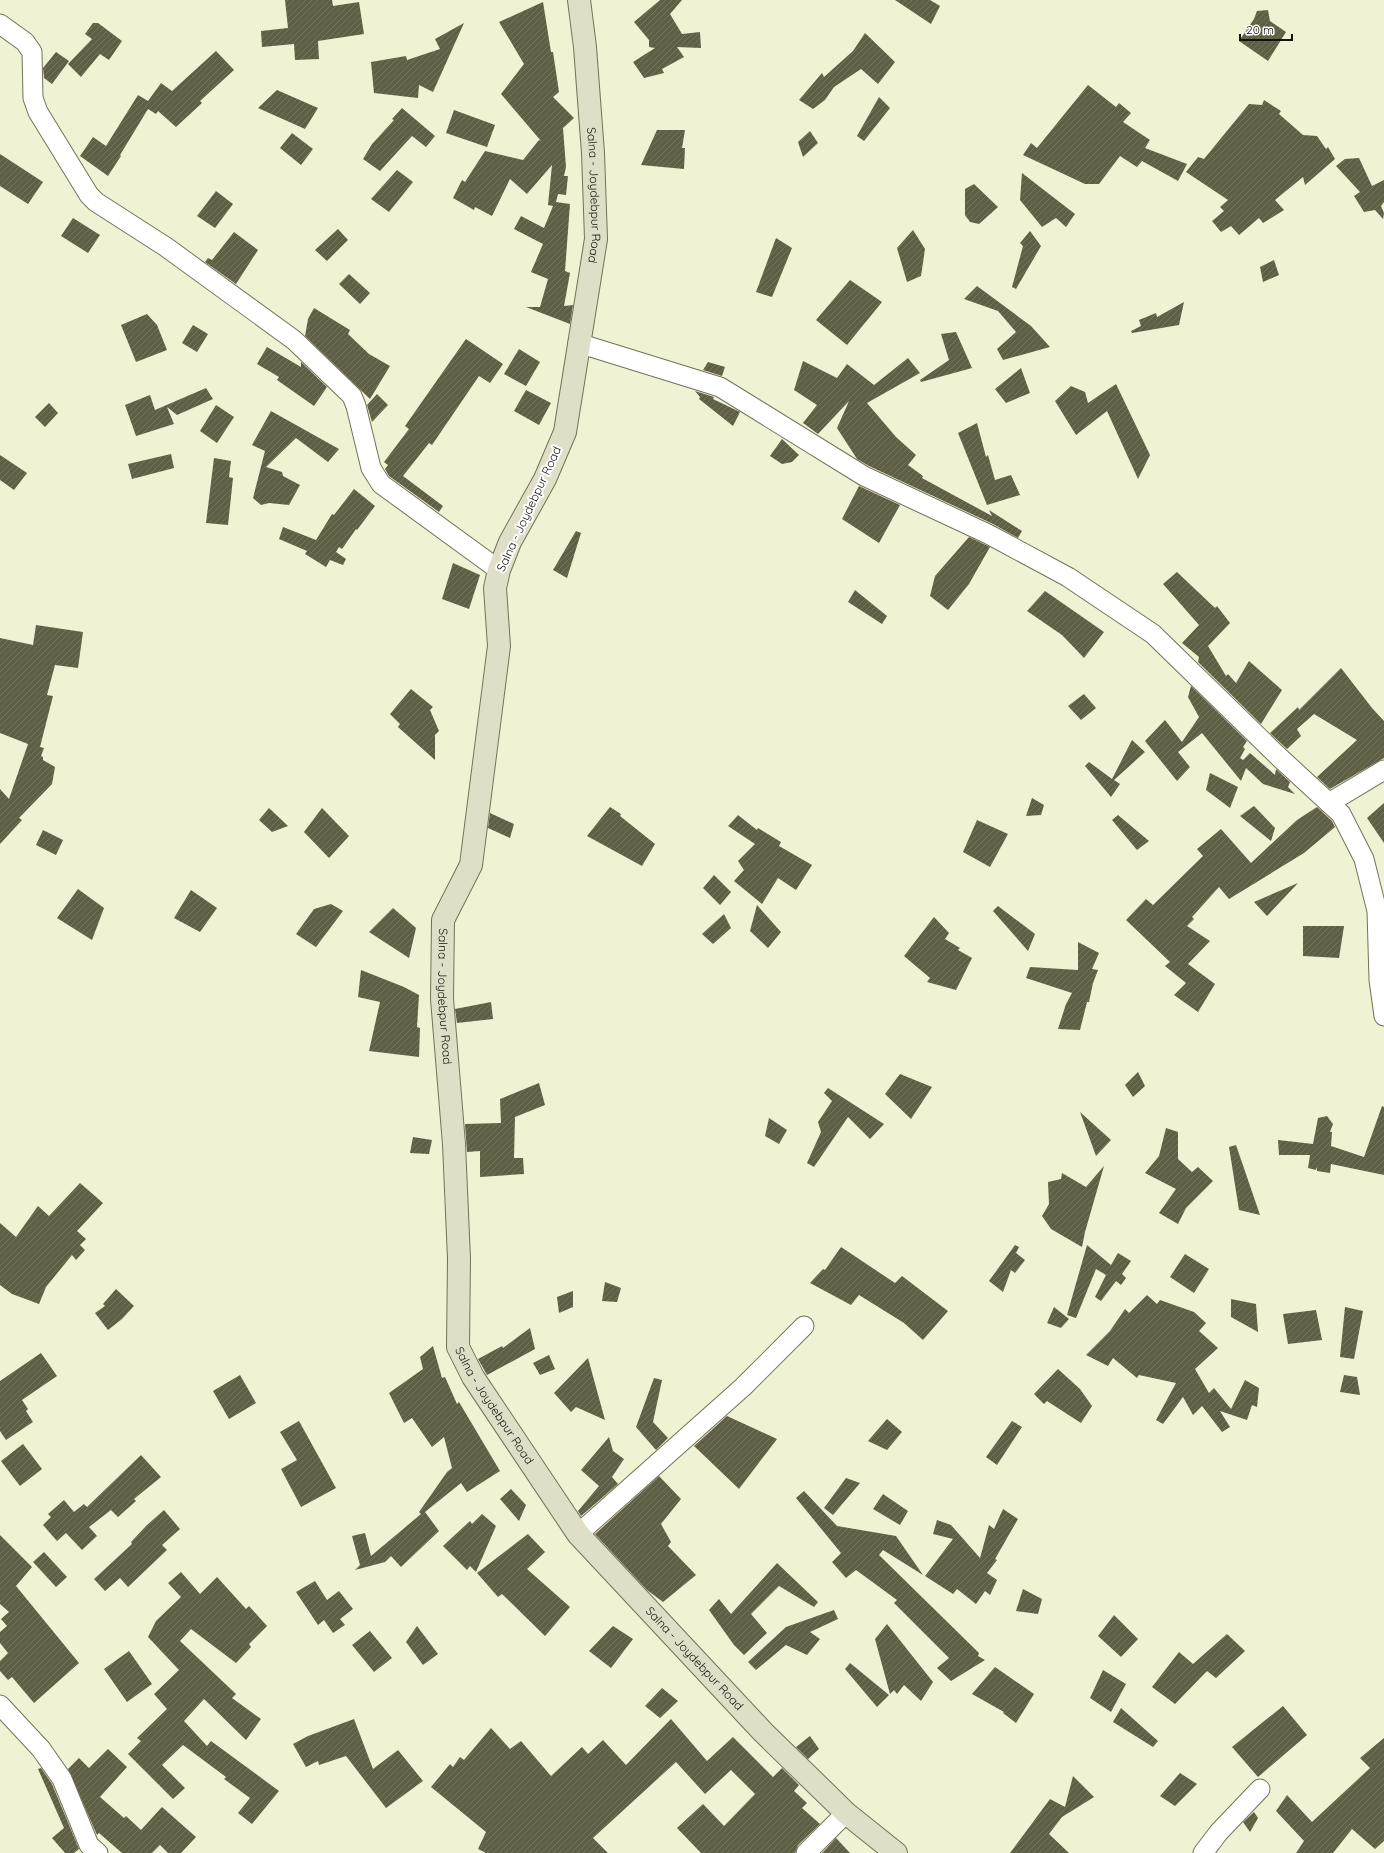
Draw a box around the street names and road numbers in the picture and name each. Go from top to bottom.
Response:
street label: Salna - Joydebpur Road [584,127,604,264]
street label: Salna - Joydebpur Road [493,444,564,574]
street label: Salna - Joydebpur Road [435,928,455,1065]
street label: Salna - Joydebpur Road [452,1344,537,1467]
street label: Salna - Joydebpur Road [643,1603,747,1713]

